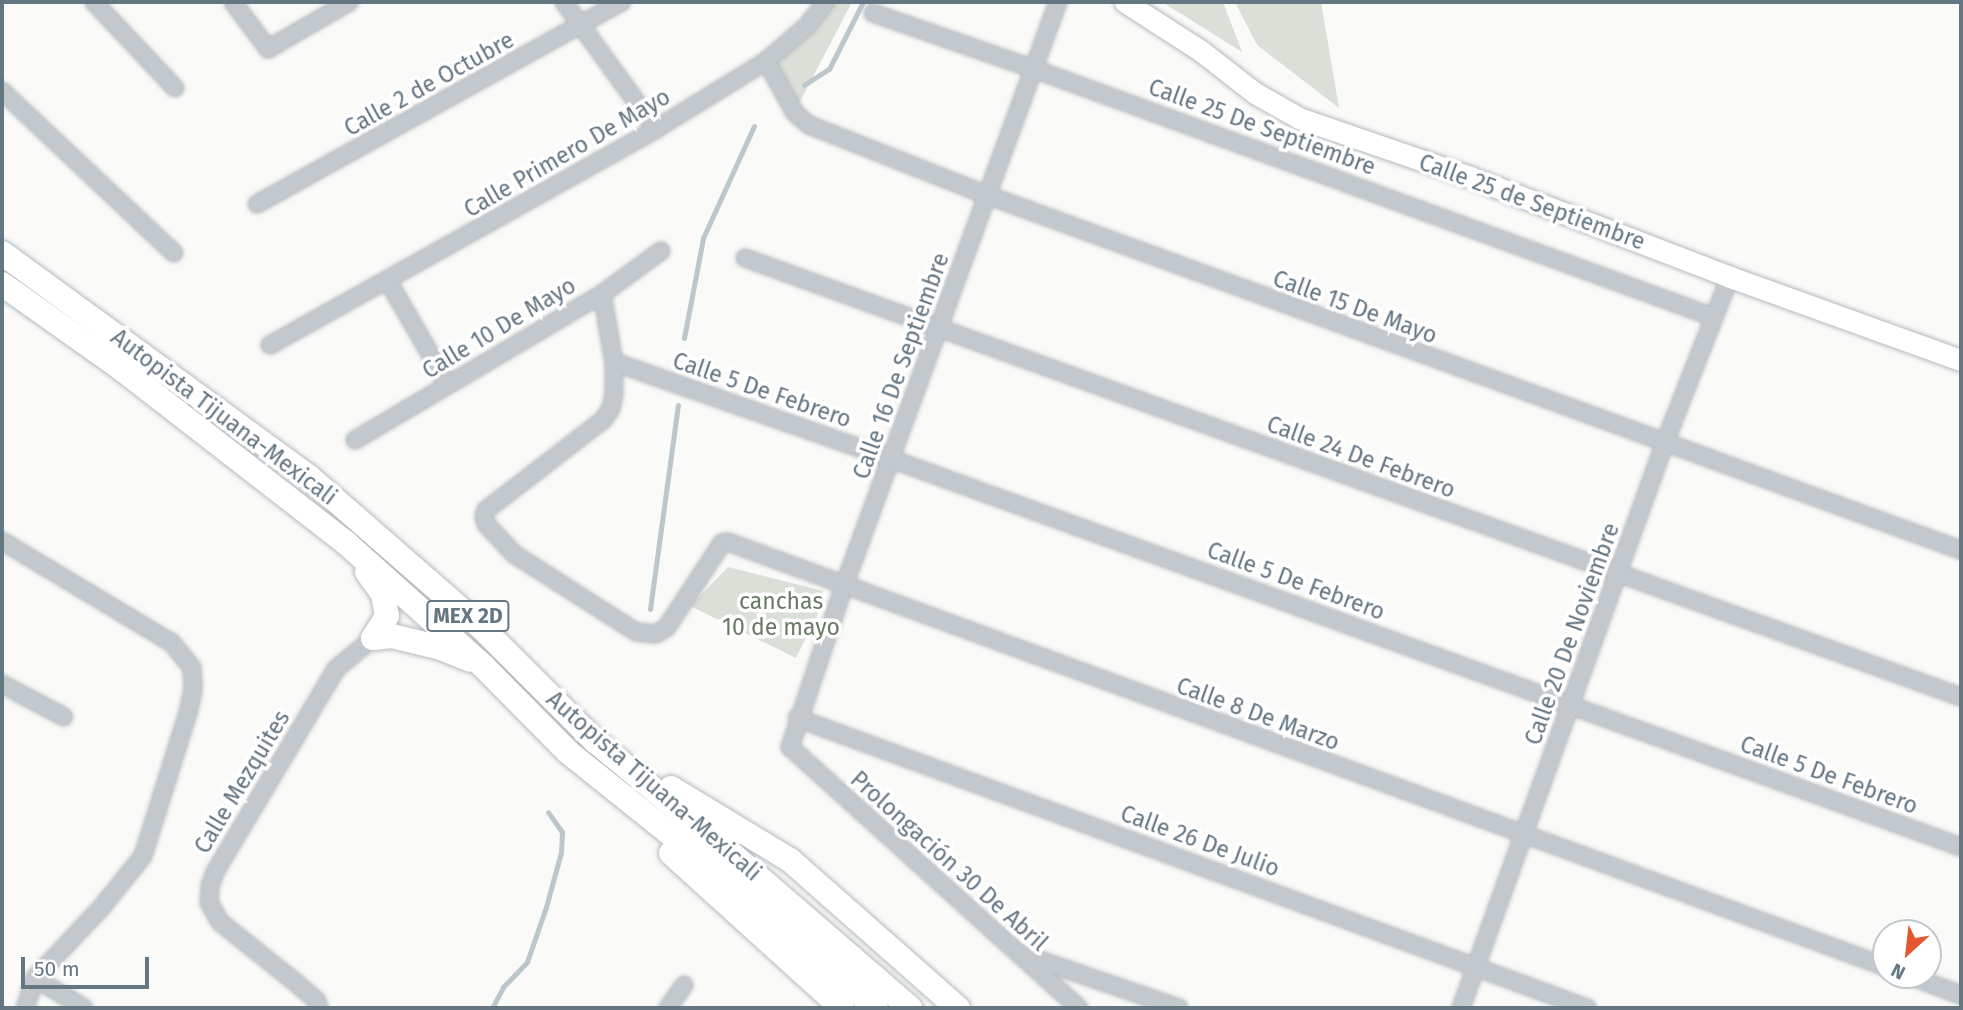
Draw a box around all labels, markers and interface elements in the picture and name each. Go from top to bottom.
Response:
street label: Calle 2 de Octubre [339,26,519,142]
street label: Calle 25 De Septiembre [1145,73,1379,181]
street label: Calle Primero De Mayo [459,83,675,223]
street label: Calle 25 de Septiembre [1415,148,1649,256]
street label: Calle 16 De Septiembre [847,249,955,483]
street label: Calle 15 De Mayo [1269,265,1441,349]
street label: Calle 10 De Mayo [417,271,581,385]
street label: Autopista Tijuana-Mexicali [106,323,342,511]
street label: Calle 5 De Febrero [669,347,855,433]
street label: Calle 24 De Febrero [1263,410,1459,504]
street label: Calle 20 De Noviembre [1519,519,1625,749]
street label: Calle 5 De Febrero [1203,536,1389,626]
park label: canchas 10 de mayo [722,587,840,641]
road number: MEX 2D [426,598,510,634]
street label: Calle 8 De Marzo [1173,672,1343,756]
street label: Autopista Tijuana-Mexicali [541,685,767,887]
street label: Calle Mezquites [188,705,296,859]
street label: Calle 5 De Febrero [1736,730,1922,820]
street label: Prolongación 30 De Abril [845,765,1053,957]
street label: Calle 26 De Julio [1117,799,1283,883]
north arrow [1872,919,1942,989]
scale bar [24,944,152,988]
text: 50 m [34,956,80,982]
text: N [1887,958,1909,984]

